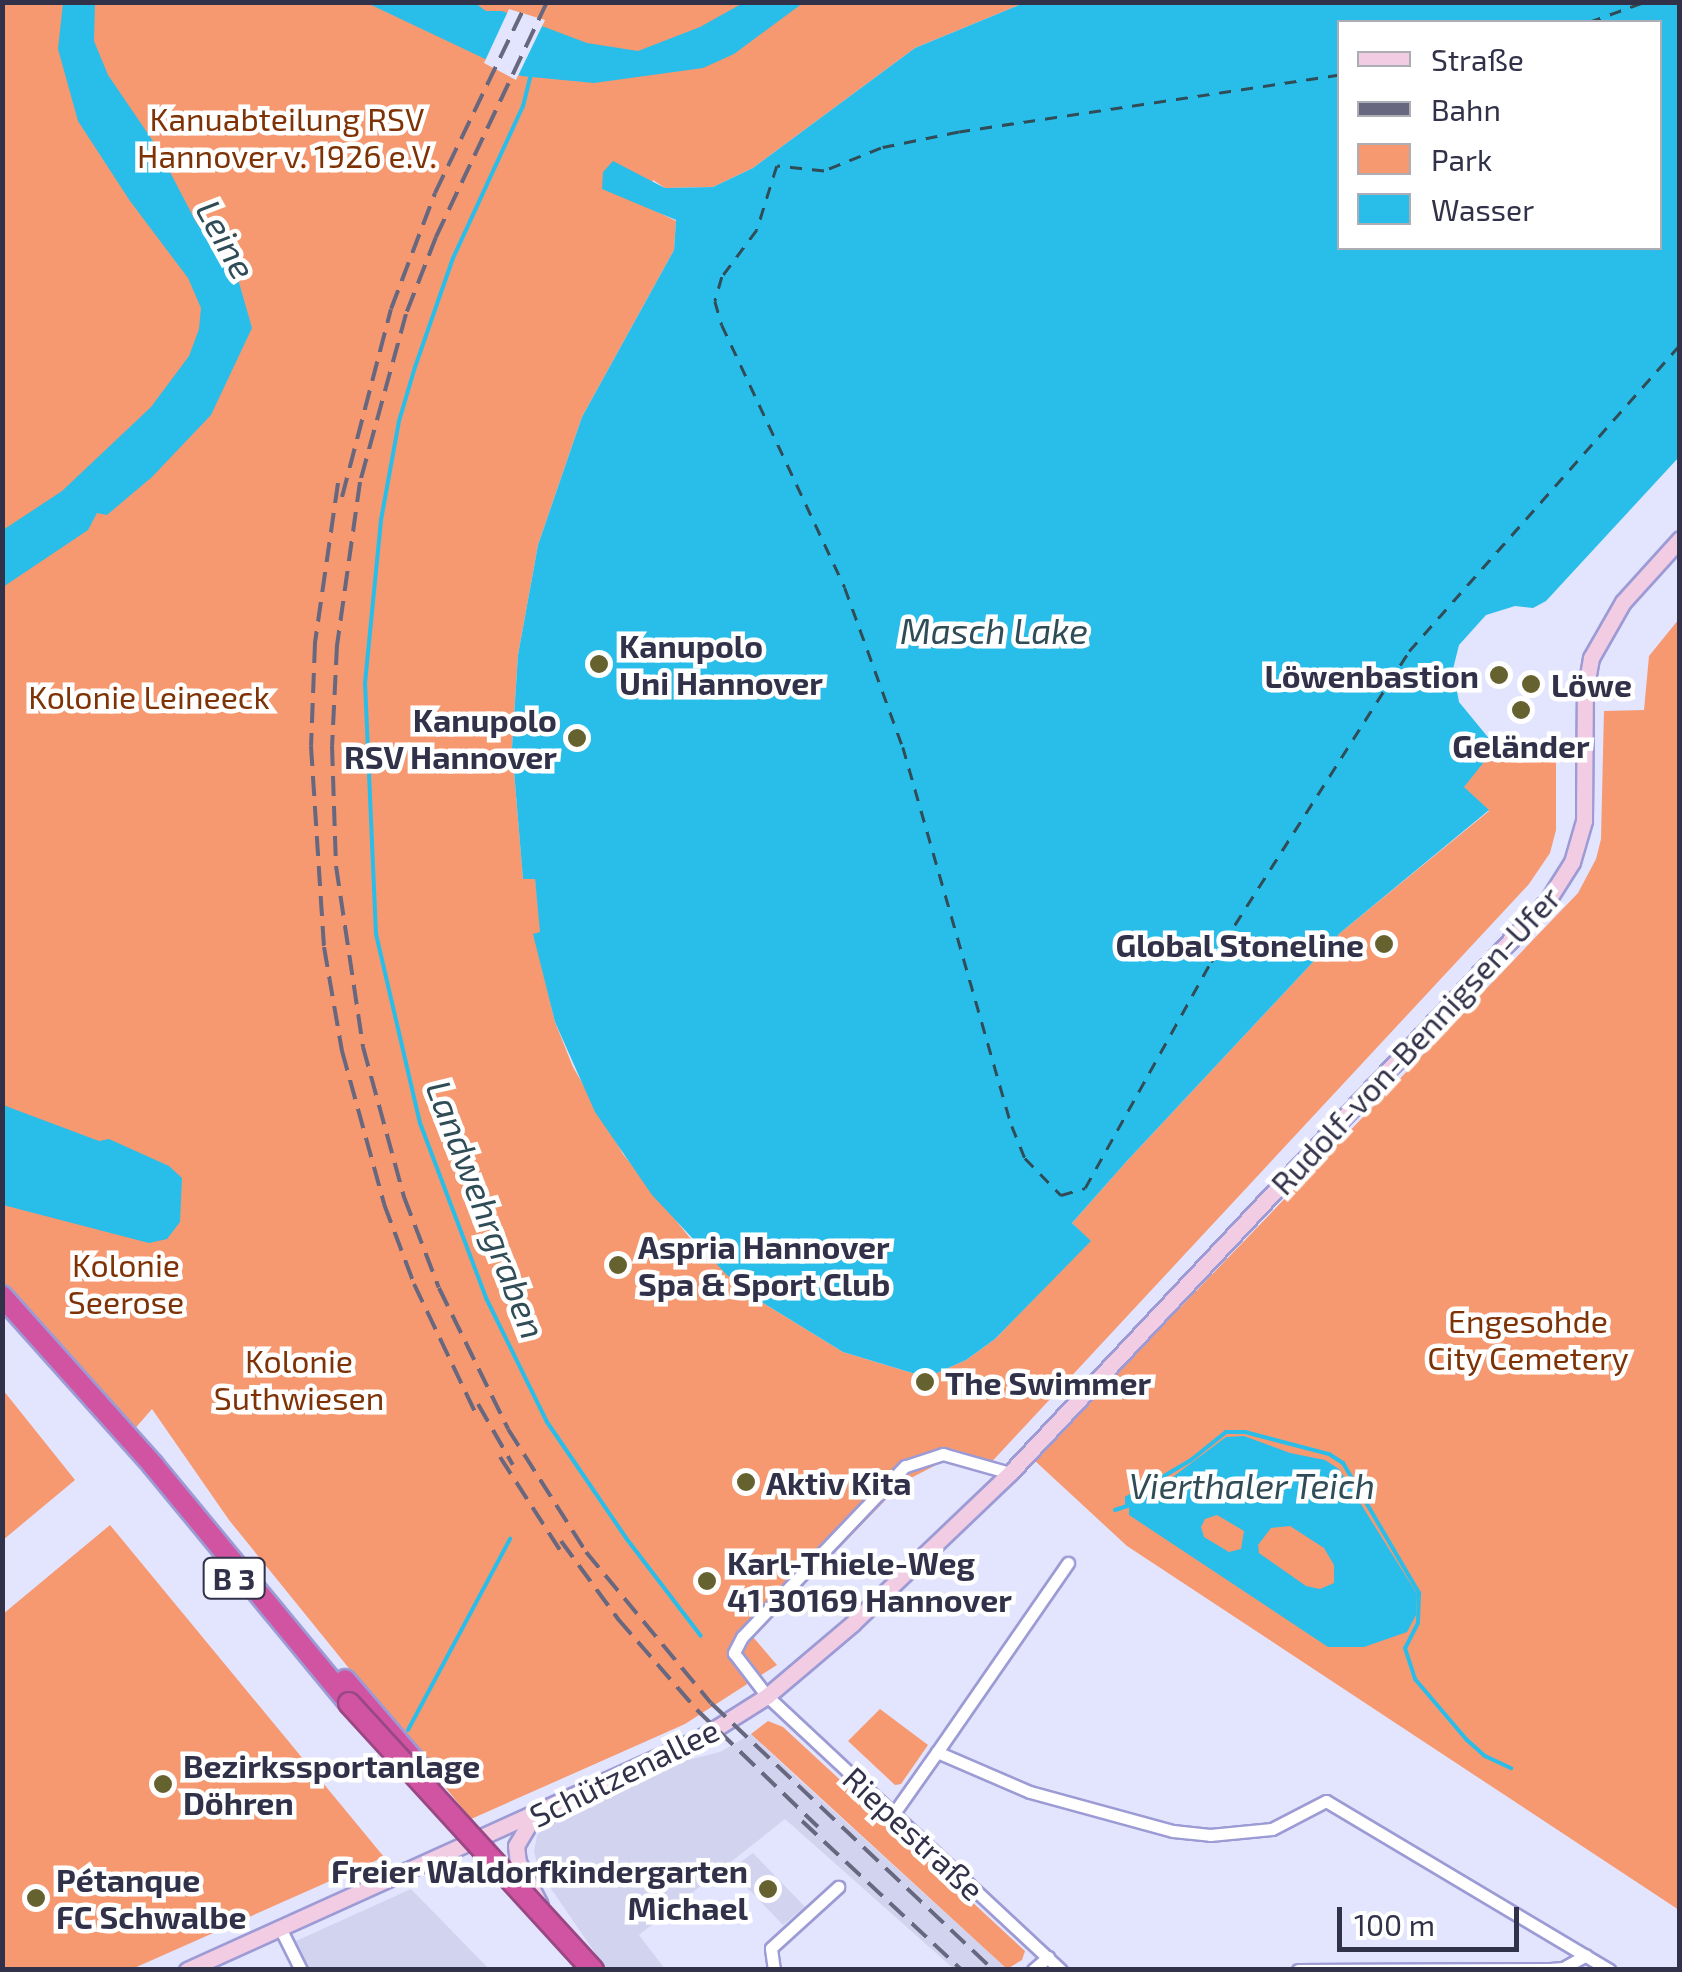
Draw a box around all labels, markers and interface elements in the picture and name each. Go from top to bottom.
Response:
legend [1337,20,1662,250]
text: Straße [1431,41,1524,77]
text: Bahn [1431,91,1501,127]
park label: Kanuabteilung RSV Hannover v. 1926 e.V. [136,100,438,175]
text: Park [1431,141,1492,177]
text: Wasser [1431,191,1534,227]
water label: Leine [188,192,266,286]
water label: Masch Lake [900,609,1088,651]
place label: Kanupolo Uni Hannover [619,627,823,702]
marker: Kanupolo Uni Hannover [588,653,610,675]
place label: Löwenbastion [1265,656,1479,694]
marker: Löwenbastion [1488,664,1510,686]
place label: Löwe [1551,665,1632,703]
marker: Löwe [1520,673,1542,695]
park label: Kolonie Leineeck [28,677,270,715]
marker: Geländer [1510,699,1532,721]
place label: Kanupolo RSV Hannover [343,701,557,776]
place label: Geländer [1452,726,1590,764]
marker: Kanupolo RSV Hannover [566,727,588,749]
street label: Rudolf-von-Bennigsen-Ufer [1262,878,1568,1202]
place label: Global Stoneline [1115,925,1364,963]
marker: Global Stoneline [1373,933,1395,955]
water label: Landwehrgraben [418,1074,556,1344]
place label: Aspria Hannover Spa & Sport Club [638,1228,890,1303]
park label: Kolonie Seerose [68,1246,184,1321]
marker: Aspria Hannover Spa & Sport Club [607,1254,629,1276]
park label: Engesohde City Cemetery [1427,1302,1629,1377]
park label: Kolonie Suthwiesen [214,1342,384,1417]
place label: The Swimmer [945,1363,1151,1401]
marker: The Swimmer [914,1371,936,1393]
place label: Aktiv Kita [766,1463,912,1501]
water label: Vierthaler Teich [1128,1464,1376,1506]
marker: Aktiv Kita [735,1471,757,1493]
place label: Karl-Thiele-Weg 41 30169 Hannover [727,1544,1012,1619]
road number: B 3 [202,1553,266,1603]
marker: Karl-Thiele-Weg 41 30169 Hannover [696,1570,718,1592]
street label: Schützenallee [523,1710,725,1834]
place label: Bezirkssportanlage Döhren [183,1747,480,1822]
street label: Riepestraße [836,1758,992,1908]
marker: Bezirkssportanlage Döhren [152,1773,174,1795]
place label: Freier Waldorfkindergarten Michael [330,1852,748,1927]
place label: Pétanque FC Schwalbe [56,1861,247,1936]
marker: Freier Waldorfkindergarten Michael [757,1878,779,1900]
marker: Pétanque FC Schwalbe [25,1887,47,1909]
scale bar [1342,1887,1524,1949]
text: 100 m [1354,1906,1435,1942]

